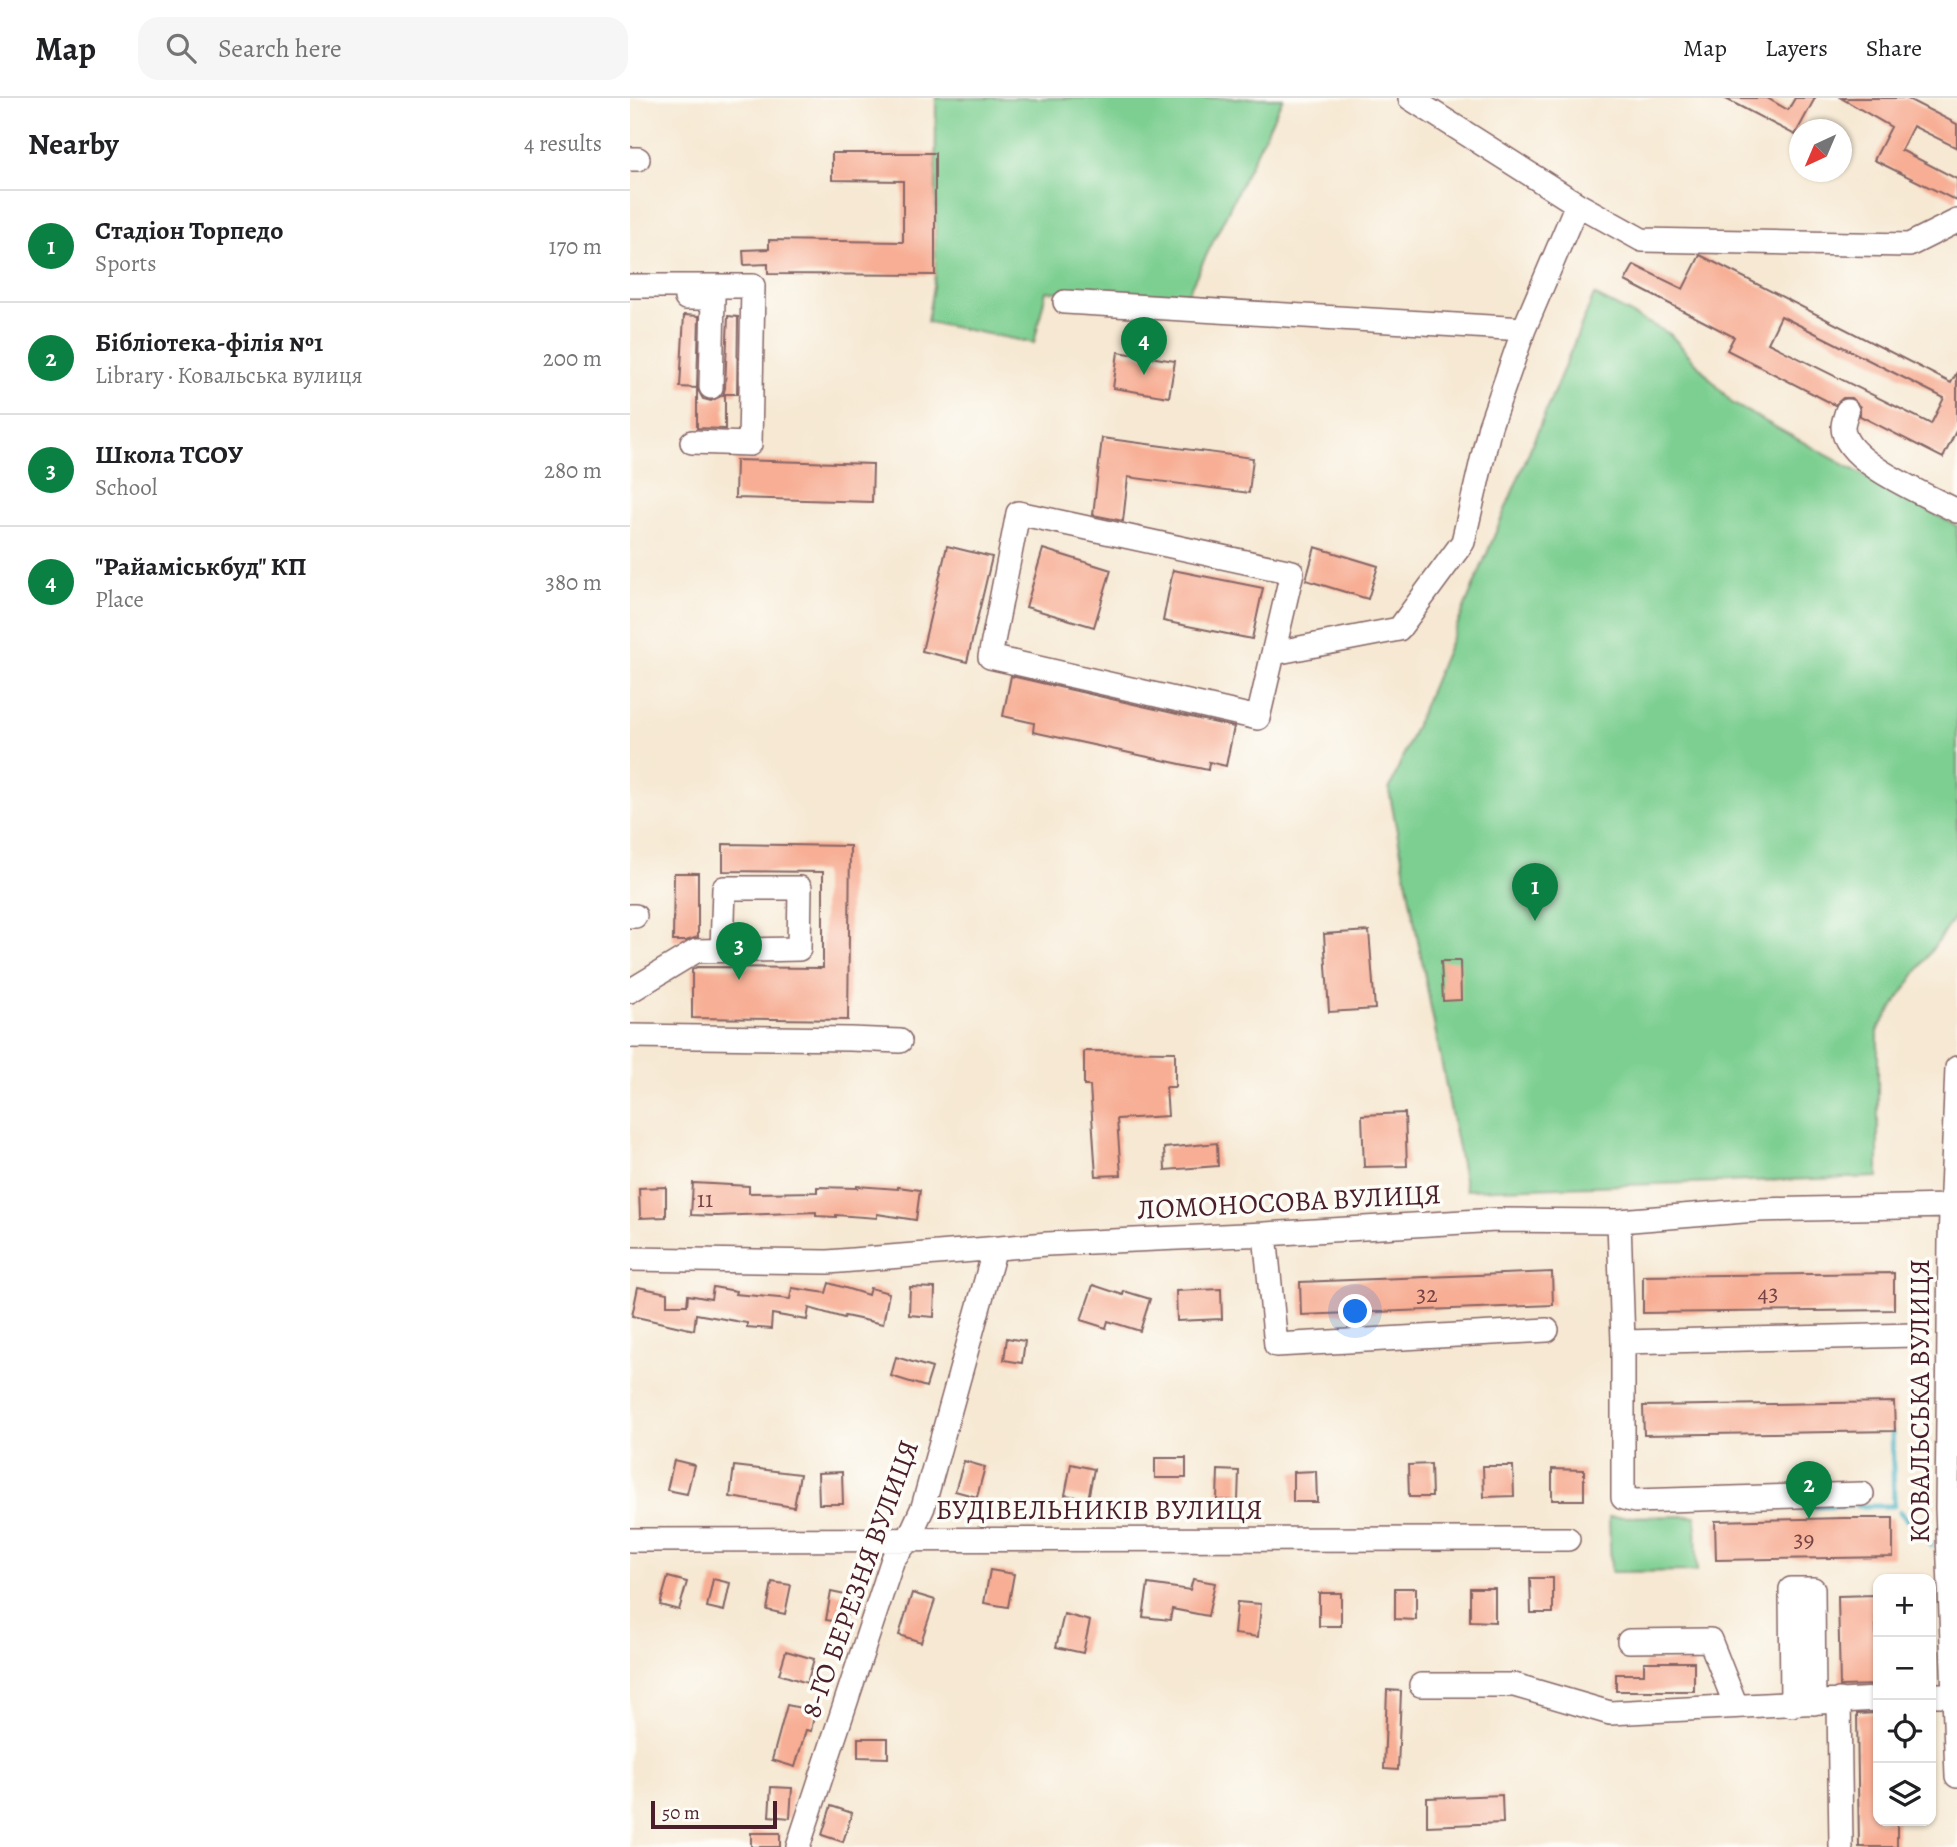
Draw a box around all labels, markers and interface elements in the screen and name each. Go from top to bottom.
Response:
search box [138,17,628,80]
text: Map [35,26,96,71]
icon: search [162,29,200,67]
text: Search here [218,31,342,66]
text: Map [1683,32,1727,64]
text: Layers [1765,32,1828,64]
text: Share [1866,32,1922,64]
north arrow [1789,119,1852,182]
text: Nearby [28,124,119,164]
text: 4 results [524,128,602,159]
text: Стадіон Торпедо [95,213,283,248]
text: 1 [47,231,55,262]
text: 170 m [549,231,602,262]
text: Sports [95,248,156,279]
pin: 4 [1121,317,1167,375]
text: Бібліотека-філія №1 [95,325,323,360]
text: 2 [45,343,57,374]
text: 200 m [543,343,602,374]
text: Library · Ковальська вулиця [95,360,363,391]
text: Школа ТСОУ [95,437,243,472]
text: 3 [46,455,56,486]
text: 280 m [544,455,602,486]
text: School [95,472,157,503]
text: "Райаміськбуд" КП [95,549,307,584]
text: 4 [46,567,56,598]
text: 380 m [545,567,602,598]
text: Place [95,584,144,615]
pin: 1 [1512,863,1558,921]
pin: 3 [716,922,762,980]
street label: ЛОМОНОСОВА ВУЛИЦЯ [1136,1175,1442,1229]
house number: 11 [697,1183,713,1215]
street label: КОВАЛЬСЬКА ВУЛИЦЯ [1901,1259,1939,1543]
house number: 43 [1758,1277,1778,1309]
house number: 32 [1416,1278,1438,1310]
your location [1338,1294,1372,1328]
street label: 8-ГО БЕРЕЗНЯ ВУЛИЦЯ [792,1435,928,1723]
pin: 2 [1786,1461,1832,1519]
street label: БУДІВЕЛЬНИКІВ ВУЛИЦЯ [935,1491,1263,1529]
house number: 39 [1794,1523,1814,1555]
map controls [1873,1574,1936,1826]
button: + [1873,1574,1936,1637]
button: − [1873,1637,1936,1700]
button: locate [1873,1700,1936,1763]
button: layers [1873,1763,1936,1826]
scale bar [651,1798,777,1830]
text: 50 m [662,1800,700,1826]

